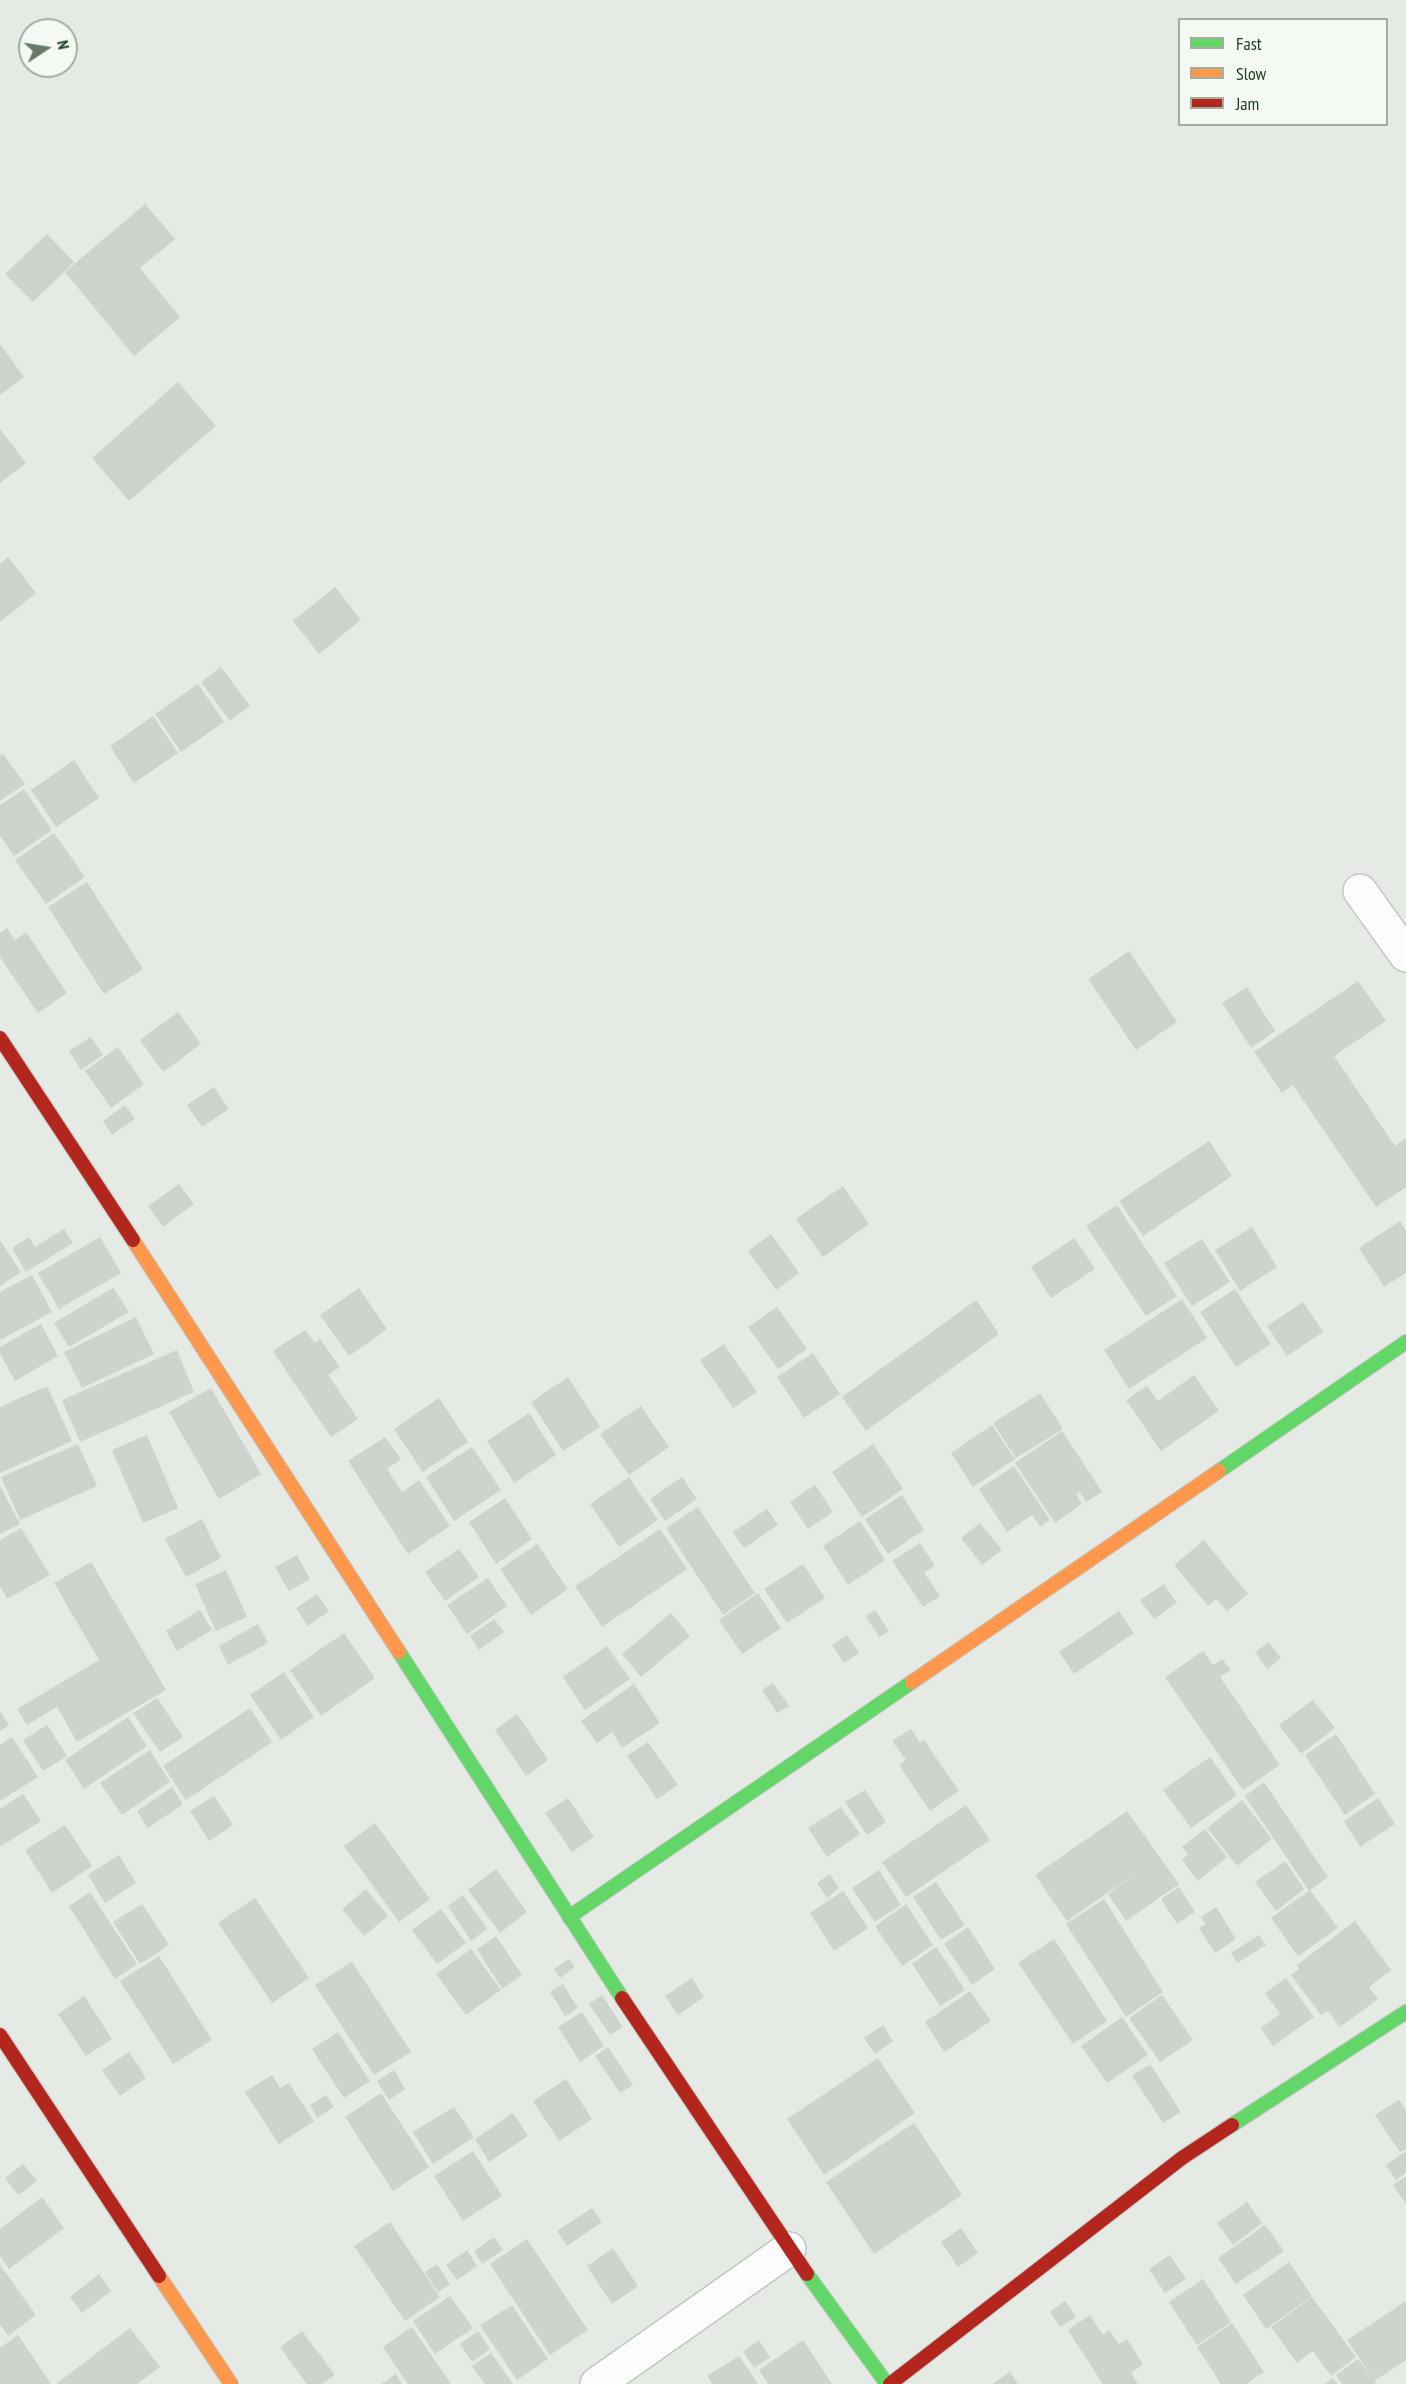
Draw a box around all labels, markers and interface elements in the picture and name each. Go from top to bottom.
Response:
north arrow [18,18,78,78]
legend [1178,18,1388,126]
text: Fast [1236,32,1262,55]
text: N [53,38,74,51]
text: Slow [1236,62,1266,85]
text: Jam [1236,92,1259,115]

